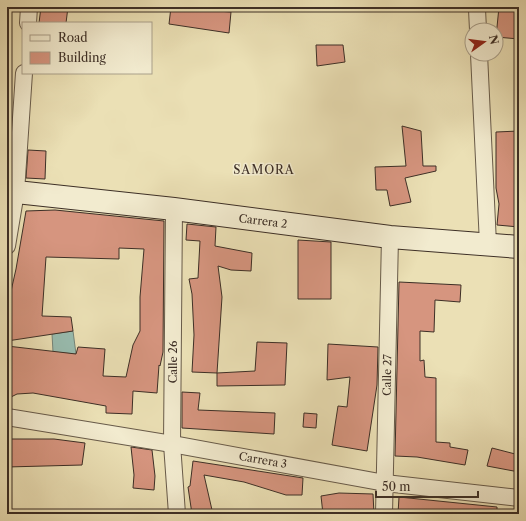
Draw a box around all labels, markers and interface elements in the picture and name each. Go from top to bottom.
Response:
legend [22,22,152,74]
north arrow [464,22,504,62]
text: Road [58,30,88,45]
text: N [486,33,502,46]
text: Building [58,50,106,65]
district label: SAMORA [233,162,295,177]
street label: Carrera 2 [238,211,288,231]
street label: Calle 26 [166,340,180,383]
street label: Calle 27 [380,353,394,396]
street label: Carrera 3 [238,449,288,471]
scale bar [376,473,478,499]
text: 50 m [382,479,411,494]

